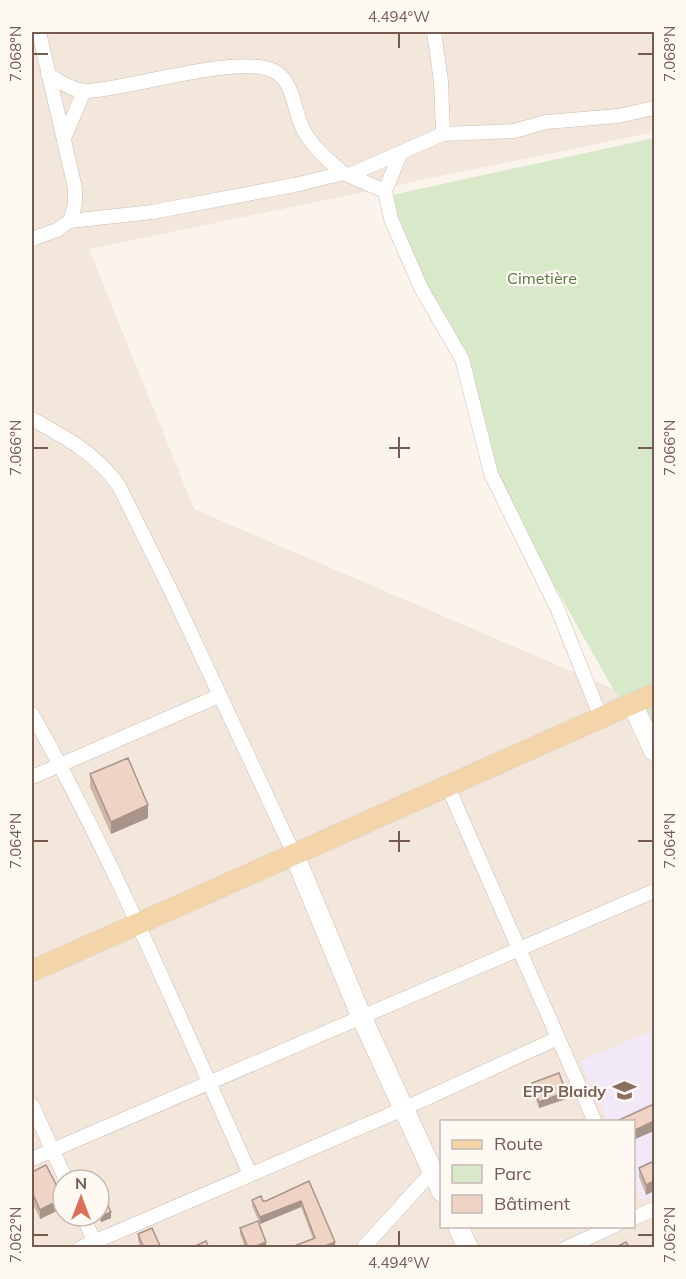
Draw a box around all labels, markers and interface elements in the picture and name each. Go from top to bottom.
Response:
text: 4.494°W [368,7,430,26]
text: 7.068°N [6,26,25,82]
text: 7.068°N [660,26,679,82]
park label: Cimetière [507,268,577,288]
text: 7.066°N [6,420,25,476]
text: 7.066°N [660,420,679,476]
text: 7.064°N [6,813,25,869]
text: 7.064°N [660,813,679,869]
school or university icon: EPP Blaidy [611,1078,637,1104]
place label: EPP Blaidy [523,1081,606,1101]
legend [440,1120,635,1228]
text: Route [494,1132,543,1155]
text: Parc [494,1162,532,1185]
north arrow [51,1168,111,1228]
text: N [75,1173,87,1193]
text: Bâtiment [494,1192,570,1215]
text: 7.062°N [6,1207,25,1263]
text: 7.062°N [660,1207,679,1263]
text: 4.494°W [368,1253,430,1272]

